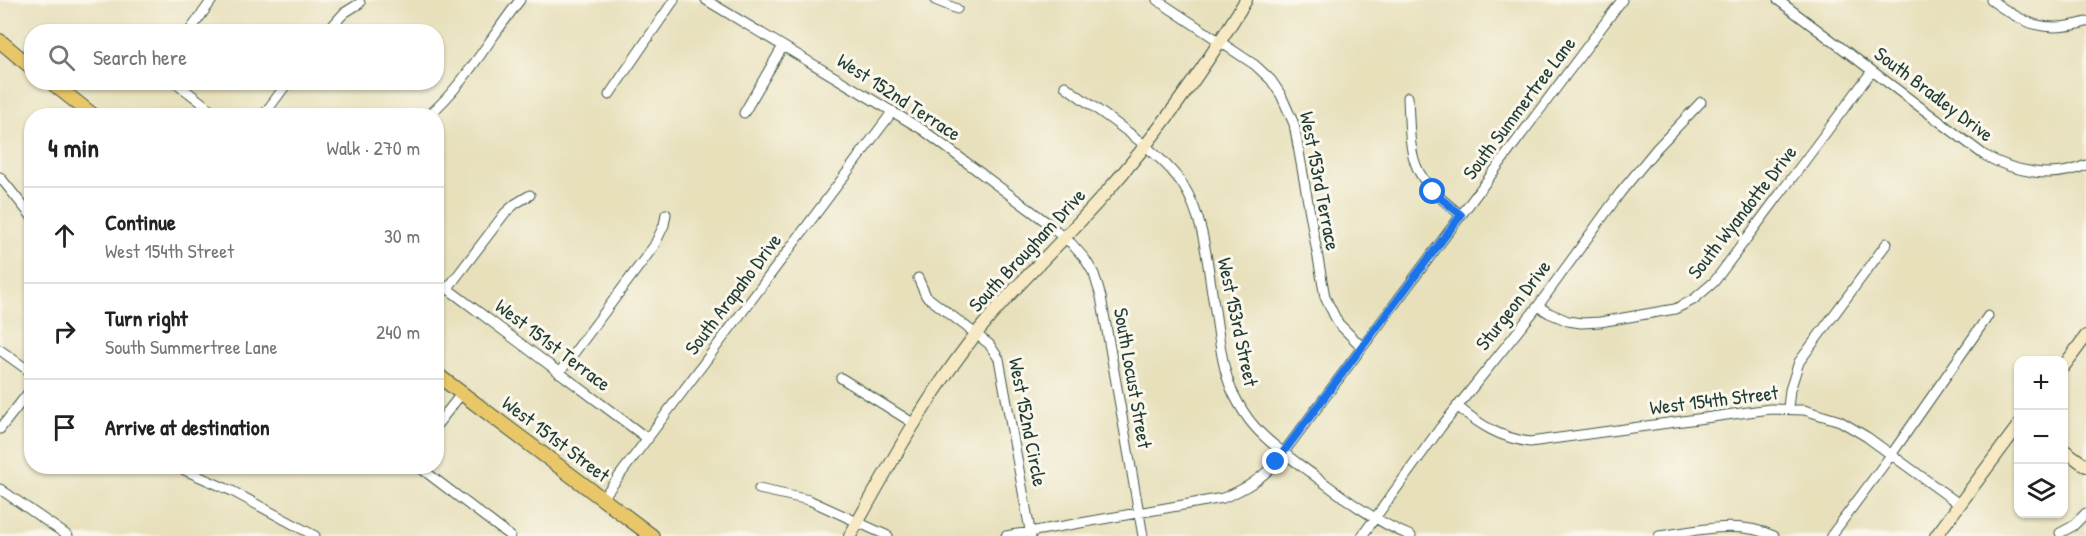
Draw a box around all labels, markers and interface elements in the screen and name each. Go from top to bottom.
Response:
search box [24,24,444,90]
street label: South Summertree Lane [1456,31,1581,185]
street label: South Bradley Drive [1869,40,1999,147]
icon: search [45,41,78,74]
text: Search here [93,42,187,72]
street label: West 152nd Terrace [832,47,966,147]
street label: West 153rd Terrace [1294,109,1347,252]
text: 4 min [48,130,99,165]
text: Walk · 270 m [327,134,420,161]
street label: South Wyandotte Drive [1681,139,1802,284]
route start [1419,178,1445,204]
street label: South Brougham Drive [962,182,1091,317]
text: Continue [105,207,176,237]
icon: ahead [48,219,81,252]
text: 30 m [384,222,420,249]
street label: South Arapaho Drive [678,227,787,360]
text: West 154th Street [105,237,234,264]
street label: Sturgeon Drive [1469,254,1556,356]
street label: West 153rd Street [1212,255,1266,390]
street label: West 151st Terrace [490,292,617,397]
text: Turn right [105,303,188,333]
street label: South Locust Street [1108,306,1159,451]
icon: right [48,315,81,348]
text: 240 m [376,318,420,345]
text: South Summertree Lane [105,333,278,360]
street label: West 152nd Circle [1003,355,1054,488]
map controls [2014,356,2068,518]
button: + [2014,356,2068,410]
street label: West 154th Street [1648,378,1781,421]
street label: West 151st Street [497,389,617,489]
button: − [2014,410,2068,464]
icon: arrive [48,411,81,444]
text: Arrive at destination [105,412,270,442]
route end [1262,448,1288,474]
button: layers [2014,464,2068,518]

